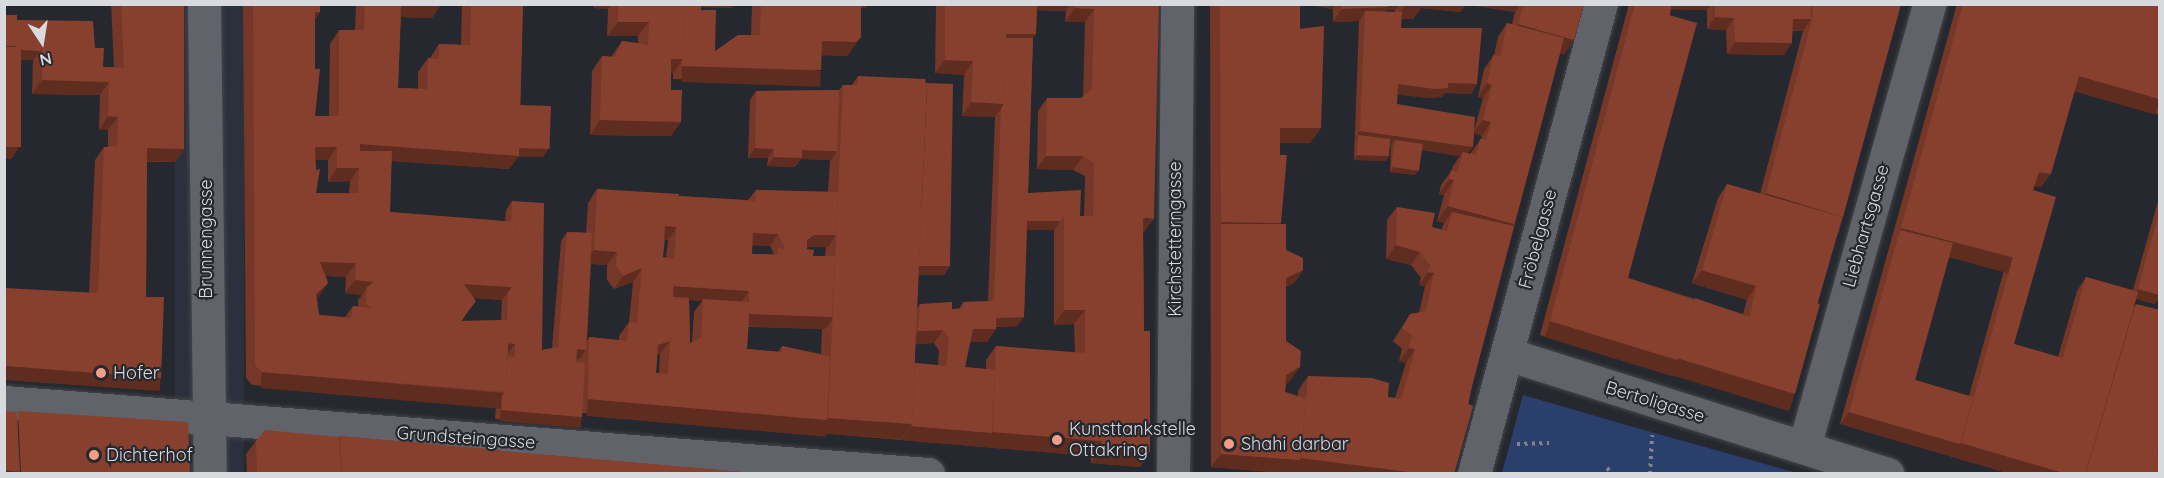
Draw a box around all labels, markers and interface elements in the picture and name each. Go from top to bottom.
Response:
north arrow [12,12,72,72]
text: N [38,49,54,71]
street label: Kirchstetterngasse [1164,161,1186,317]
street label: Liebhartsgasse [1838,162,1894,290]
street label: Brunnengasse [195,179,217,299]
street label: Fröbelgasse [1514,187,1562,291]
place label: Hofer [113,362,160,384]
marker: Hofer [94,366,108,380]
street label: Bertoligasse [1603,377,1707,427]
place label: Kunsttankstelle Ottakring [1069,419,1196,462]
street label: Grundsteingasse [396,422,536,454]
marker: Kunsttankstelle Ottakring [1050,433,1064,447]
place label: Shahi darbar [1241,433,1349,455]
marker: Shahi darbar [1222,437,1236,451]
place label: Dichterhof [106,444,193,466]
marker: Dichterhof [87,448,101,462]

